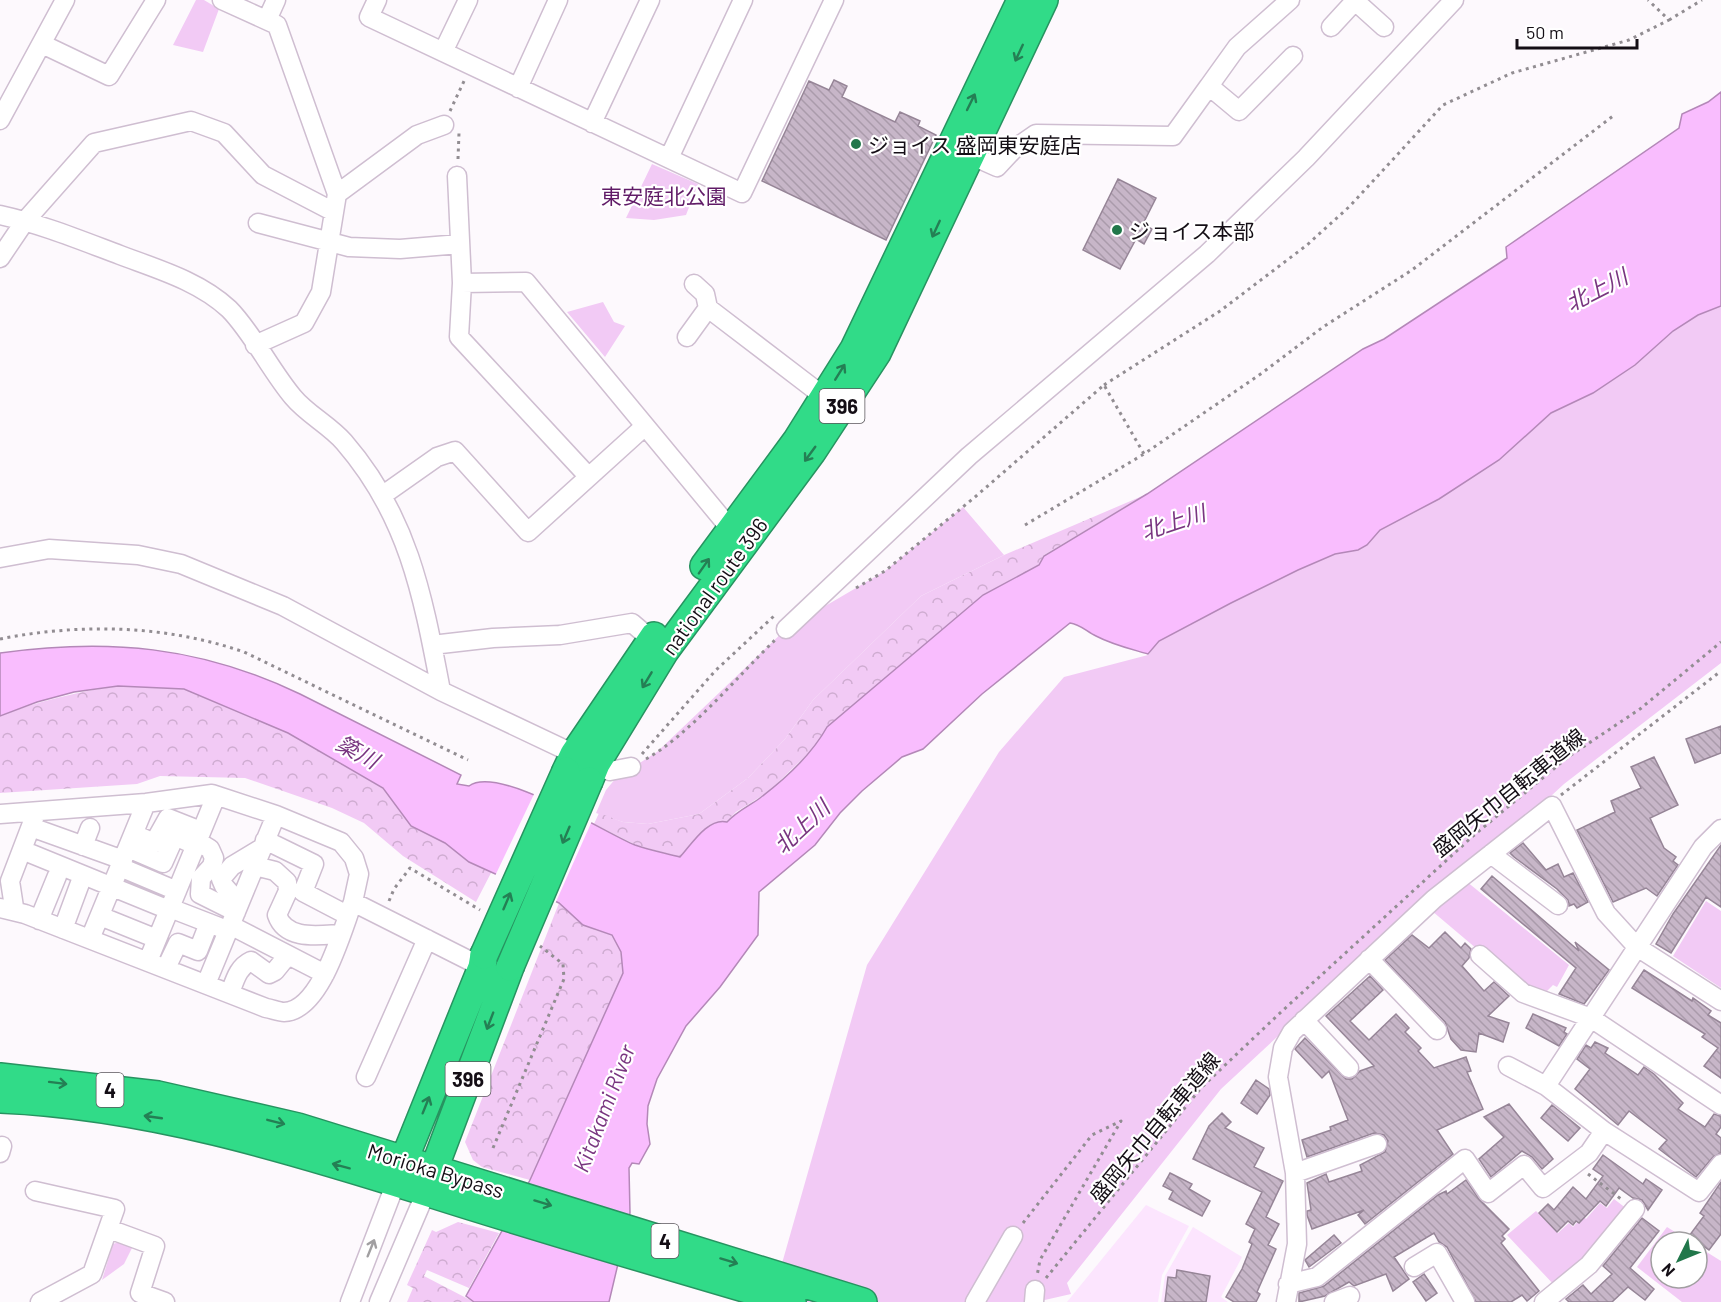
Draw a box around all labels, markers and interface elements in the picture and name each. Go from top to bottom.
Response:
scale bar [1517,12,1637,50]
text: 50 m [1526,21,1564,43]
one-way arrow [1013,43,1024,61]
one-way arrow [965,94,977,111]
place label: ジョイス 盛岡東安庭店 [868,132,1082,157]
marker: ジョイス 盛岡東安庭店 [849,137,863,151]
park label: 東安庭北公園 [601,183,727,208]
place label: ジョイス本部 [1129,218,1254,243]
one-way arrow [930,220,941,238]
marker: ジョイス本部 [1110,223,1124,237]
water label: 北上川 [1561,262,1633,316]
one-way arrow [834,364,846,381]
road number: 396 [820,389,864,423]
one-way arrow [804,445,816,461]
water label: 北上川 [1138,498,1210,544]
street label: national route 396 [656,513,772,659]
one-way arrow [698,558,710,574]
one-way arrow [641,671,653,688]
street label: 盛岡矢巾自転車道線 [1427,723,1589,861]
water label: 簗川 [332,729,385,774]
water label: 北上川 [768,793,835,858]
one-way arrow [560,825,571,844]
one-way arrow [502,892,513,910]
one-way arrow [483,1012,494,1030]
water label: Kitakami River [567,1039,640,1175]
street label: 盛岡矢巾自転車道線 [1084,1047,1224,1207]
road number: 396 [446,1062,490,1096]
road number: 4 [96,1073,124,1107]
one-way arrow [48,1078,68,1089]
one-way arrow [421,1097,432,1115]
one-way arrow [143,1111,163,1122]
one-way arrow [266,1116,285,1128]
street label: Morioka Bypass [365,1137,507,1203]
one-way arrow [332,1160,351,1172]
one-way arrow [533,1198,552,1209]
road number: 4 [652,1224,678,1258]
north arrow [1649,1230,1709,1290]
one-way arrow [367,1239,378,1257]
one-way arrow [719,1256,738,1267]
text: N [1657,1260,1678,1281]

